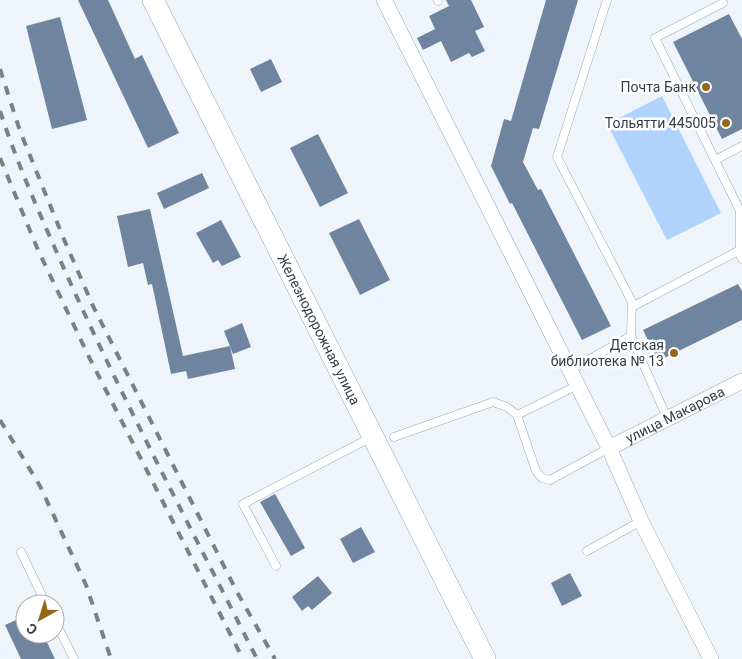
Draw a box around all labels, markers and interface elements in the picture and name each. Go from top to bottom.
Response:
place label: Почта Банк [621,79,696,95]
marker: Почта Банк [700,81,712,93]
place label: Тольятти 445005 [605,115,716,131]
marker: Тольятти 445005 [720,117,732,129]
street label: Железнодорожная улица [274,252,364,407]
place label: Детская библиотека № 13 [551,337,664,369]
marker: Детская библиотека № 13 [668,347,680,359]
street label: улица Макарова [623,383,727,446]
north arrow [15,594,65,644]
text: С [23,620,40,638]

